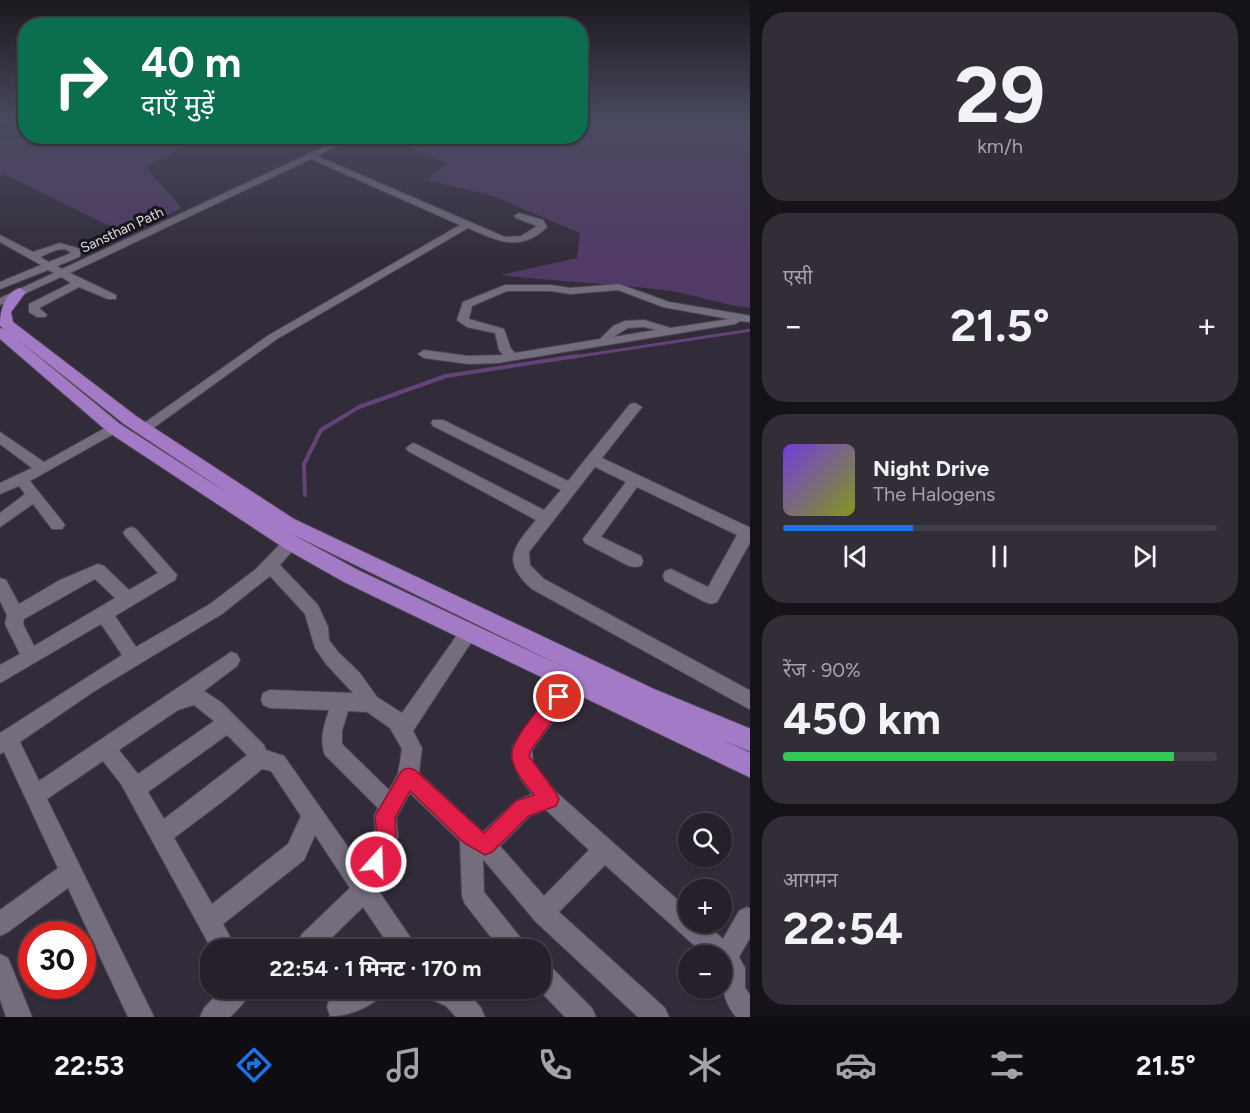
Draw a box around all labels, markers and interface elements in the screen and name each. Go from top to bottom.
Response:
text: 40 m [141,37,241,88]
icon: right [42,42,120,120]
text: 29 [955,48,1045,142]
text: दाएँ मुड़ें [141,88,215,121]
text: km/h [977,134,1023,158]
street label: Sansthan Path [78,203,166,257]
text: एसी [783,265,813,289]
text: 21.5° [950,298,1050,352]
text: − [783,306,804,345]
text: + [1196,306,1217,345]
text: Night Drive [873,455,989,482]
text: The Halogens [873,482,995,506]
icon: previous [839,540,872,573]
icon: pause [983,540,1016,573]
icon: next [1128,540,1161,573]
text: रेंज · 90% [783,658,861,682]
pin [533,671,584,722]
icon: arrive [542,680,575,713]
text: 450 km [783,691,941,745]
map controls [678,813,732,999]
button: search [678,813,732,867]
position arrow [344,830,408,894]
text: आगमन [783,868,838,892]
button: + [678,879,732,933]
text: 22:54 [783,901,903,955]
speed limit sign: 30 [18,921,96,999]
button: − [678,945,732,999]
text: 22:54 · 1 मिनट · 170 m [269,955,482,982]
icon: directions [233,1044,275,1086]
icon: music [383,1044,425,1086]
icon: phone [534,1044,576,1086]
icon: climate [684,1044,726,1086]
icon: car [835,1044,877,1086]
icon: filters [986,1044,1028,1086]
text: 22:53 [54,1049,124,1082]
text: 21.5° [1136,1049,1196,1082]

